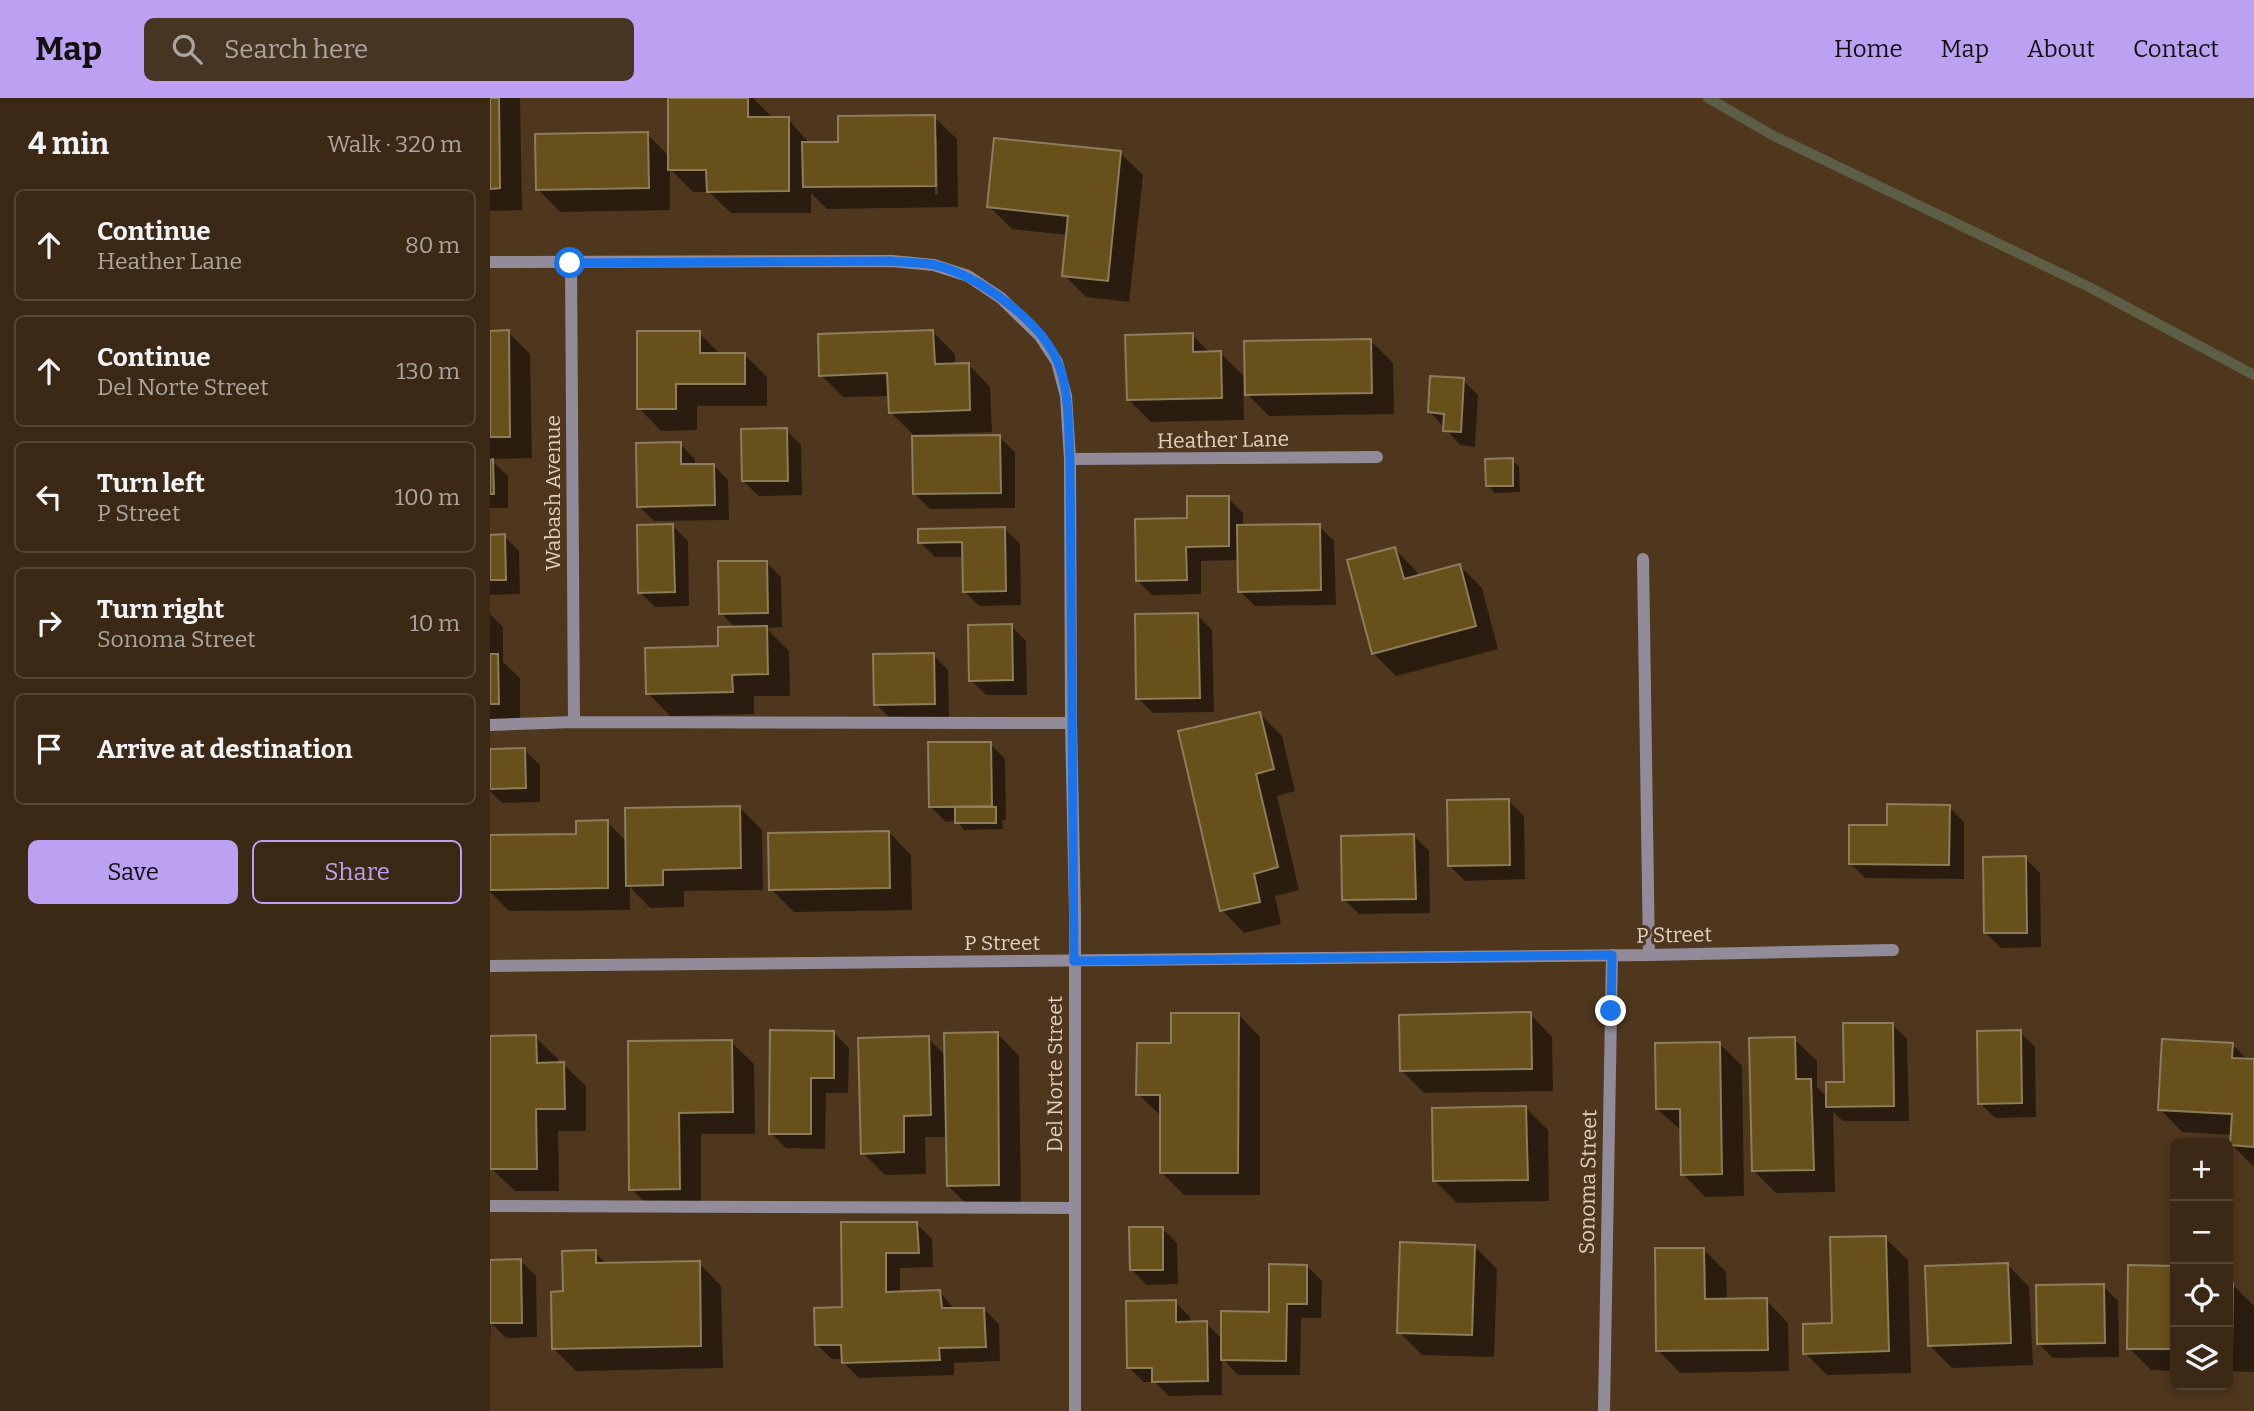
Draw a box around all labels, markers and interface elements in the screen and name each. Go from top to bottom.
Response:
search box [144,18,634,81]
text: Map [35,29,102,69]
icon: search [168,30,206,68]
text: Search here [224,34,368,65]
text: Home [1834,35,1903,63]
text: Map [1941,35,1989,63]
text: About [2027,35,2095,63]
text: Contact [2133,35,2219,63]
text: 4 min [28,126,109,162]
text: Walk · 320 m [327,130,462,158]
text: Continue [97,216,211,247]
icon: ahead [30,226,68,264]
text: 80 m [405,231,460,259]
text: Heather Lane [97,247,242,275]
route start [554,247,585,278]
text: Continue [97,342,211,373]
icon: ahead [30,352,68,390]
text: 130 m [396,357,460,385]
text: Del Norte Street [97,373,269,401]
street label: Wabash Avenue [540,415,566,571]
street label: Heather Lane [1157,426,1289,454]
text: Turn left [97,468,205,499]
icon: left [30,478,68,516]
text: 100 m [395,483,460,511]
text: P Street [97,499,180,527]
text: Turn right [97,594,224,625]
icon: right [30,604,68,642]
text: 10 m [409,609,460,637]
text: Sonoma Street [97,625,256,653]
icon: arrive [30,730,68,768]
text: Arrive at destination [97,734,352,765]
button: Save [28,840,238,904]
button: Share [252,840,462,904]
street label: P Street [1636,921,1713,949]
street label: P Street [964,930,1040,956]
street label: Del Norte Street [1042,995,1068,1152]
route end [1595,995,1626,1026]
street label: Sonoma Street [1574,1109,1602,1255]
map controls [2170,1138,2233,1390]
button: + [2170,1138,2233,1201]
button: − [2170,1201,2233,1264]
button: locate [2170,1264,2233,1327]
button: layers [2170,1327,2233,1390]

